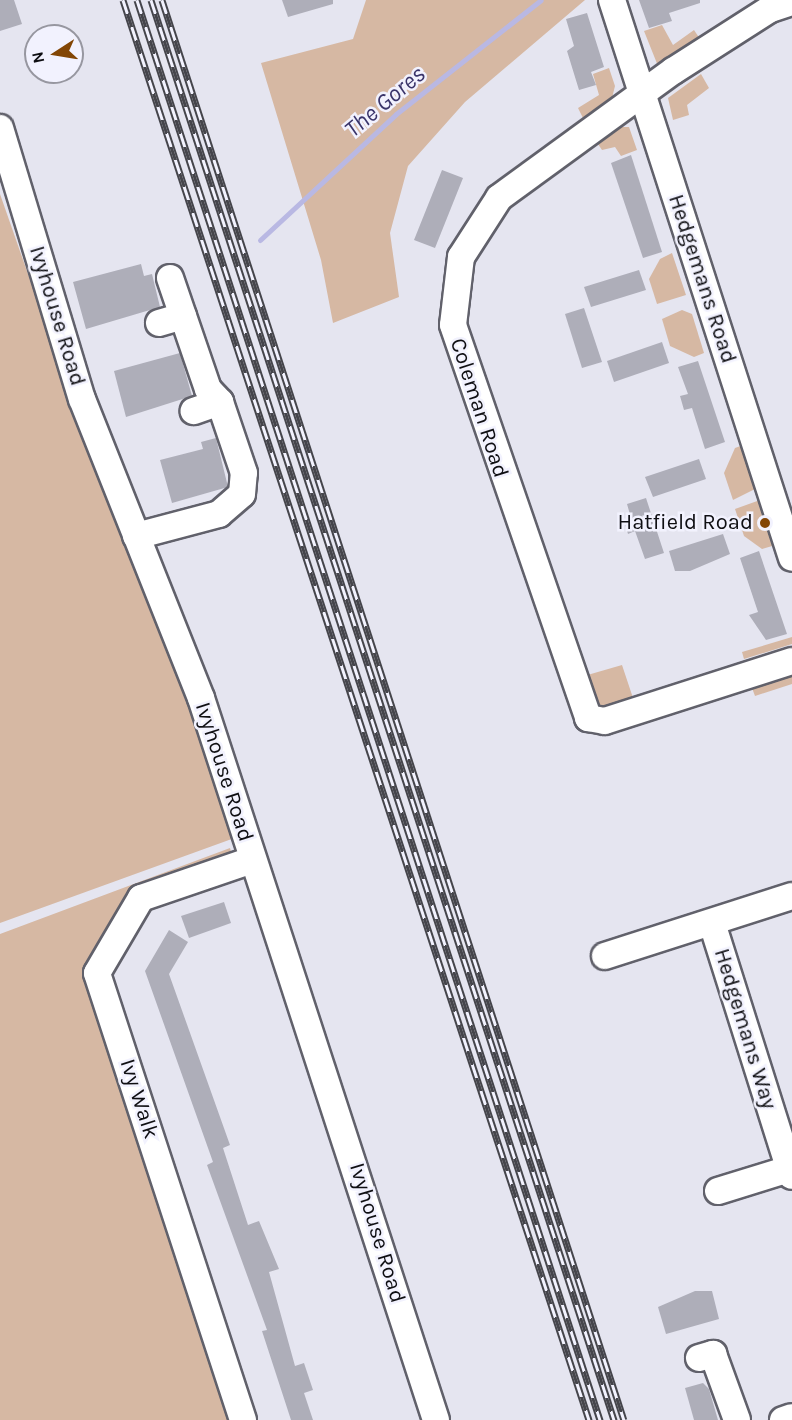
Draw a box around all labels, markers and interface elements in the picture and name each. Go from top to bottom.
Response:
north arrow [24,24,84,84]
text: N [27,50,48,65]
water label: The Gores [339,60,431,144]
street label: Hedgemans Road [662,191,742,367]
street label: Ivyhouse Road [23,243,91,389]
street label: Coleman Road [444,335,514,481]
place label: Hatfield Road [617,510,753,536]
marker: Hatfield Road [758,516,772,530]
street label: Ivyhouse Road [189,699,259,845]
street label: Hedgemans Way [708,945,782,1113]
street label: Ivy Walk [114,1056,164,1142]
street label: Ivyhouse Road [343,1160,411,1306]

